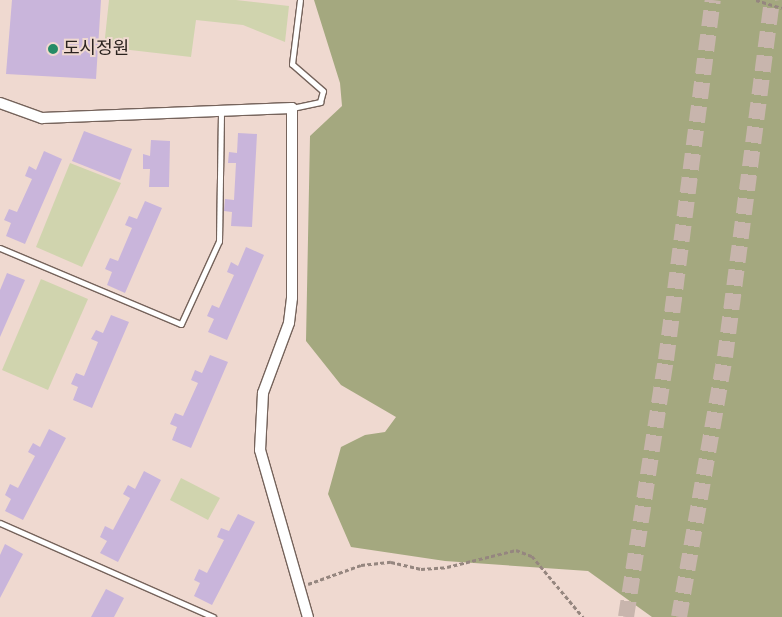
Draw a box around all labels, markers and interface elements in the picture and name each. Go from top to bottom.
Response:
place label: 도시정원 [63,38,129,60]
marker: 도시정원 [47,43,59,55]

